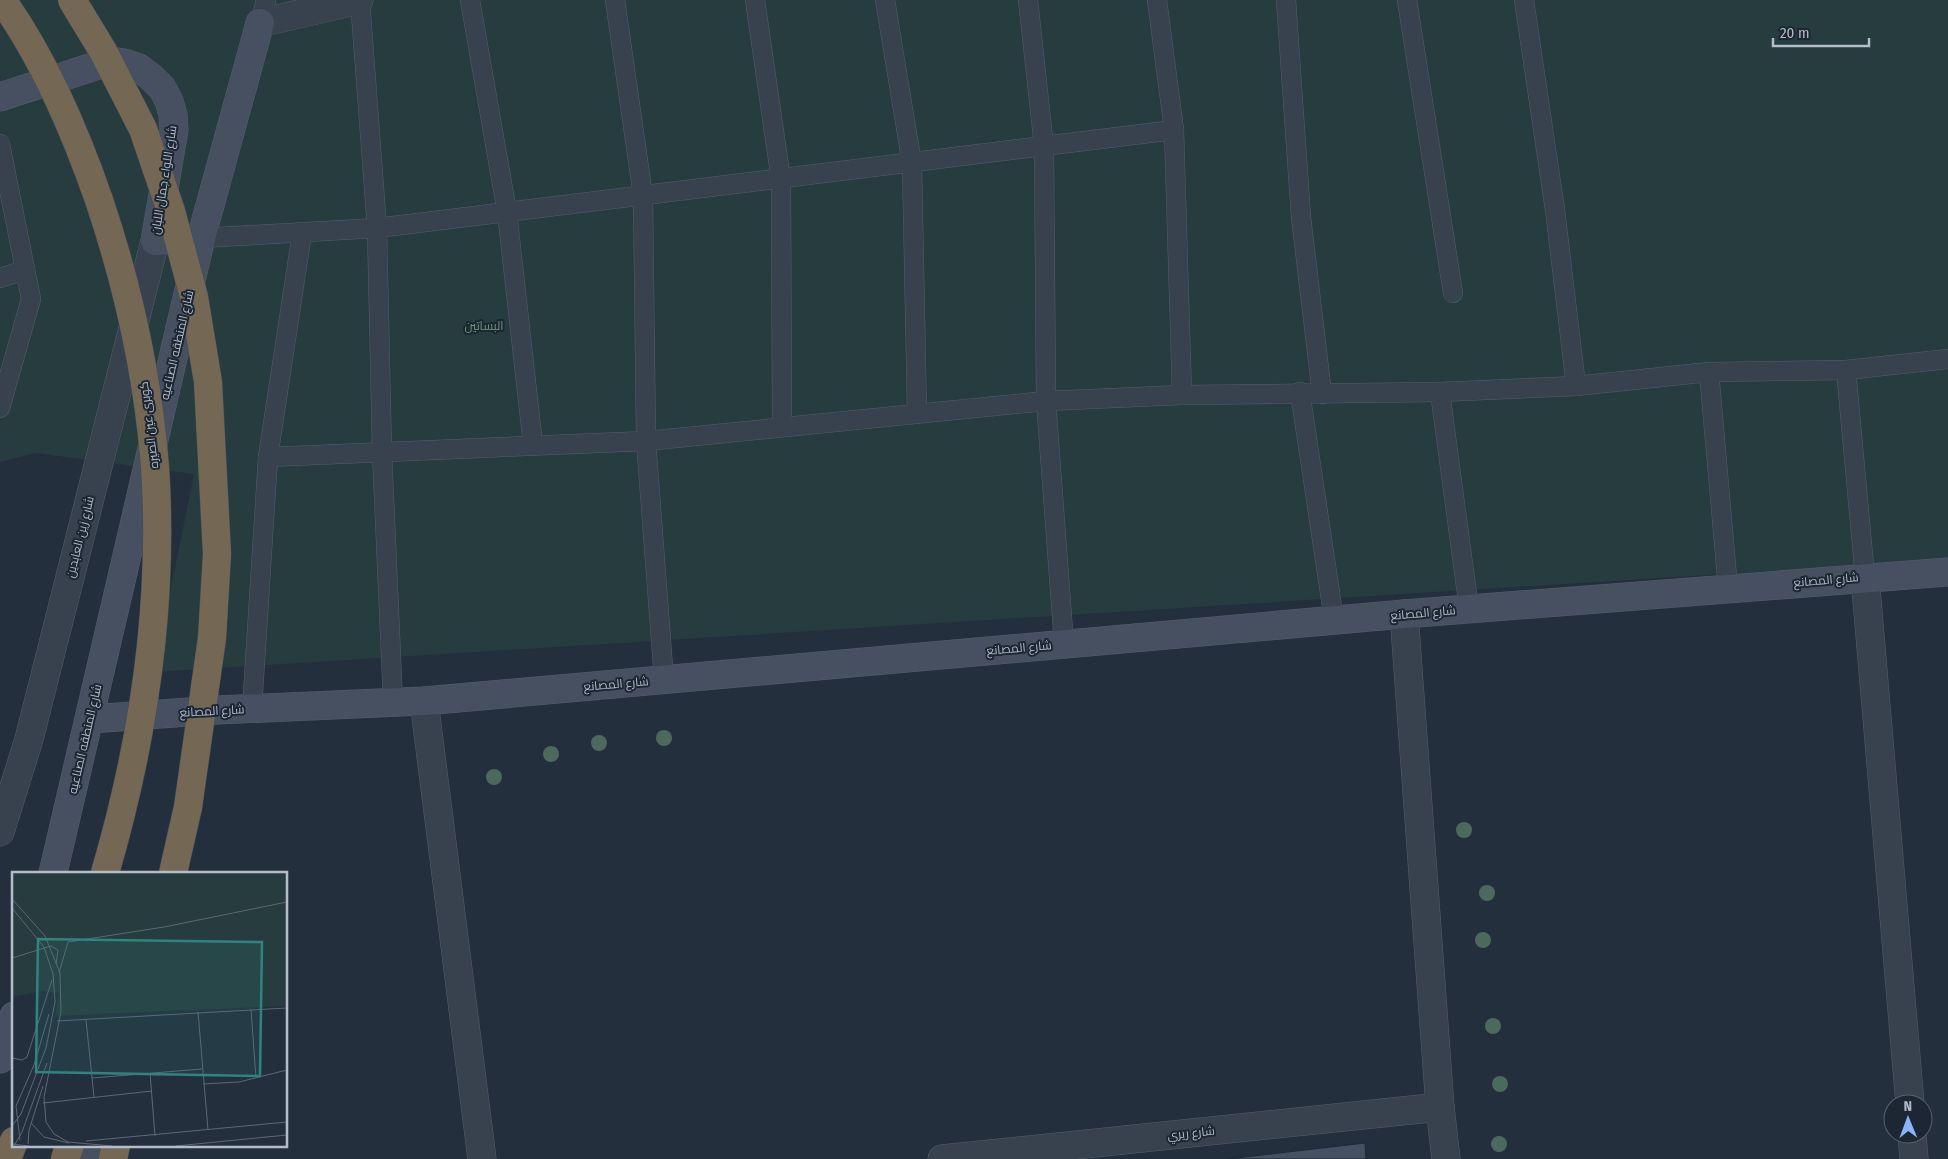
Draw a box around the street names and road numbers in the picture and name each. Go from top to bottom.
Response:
street label: شارع اللواء جمال اللبان [148,124,181,236]
street label: شارع المنطقه الصناعيه [158,289,197,401]
street label: كوبرى عين الصيره [137,381,161,469]
street label: شارع زين العابدين [63,495,98,579]
street label: شارع المصانع [1793,570,1859,591]
street label: شارع المصانع [1390,603,1456,624]
street label: شارع المصانع [986,638,1052,659]
street label: شارع المصانع [583,674,649,695]
street label: شارع المنطقه الصناعيه [66,683,105,795]
street label: شارع المصانع [179,702,245,721]
street label: شارع ريري [1167,1124,1216,1145]

